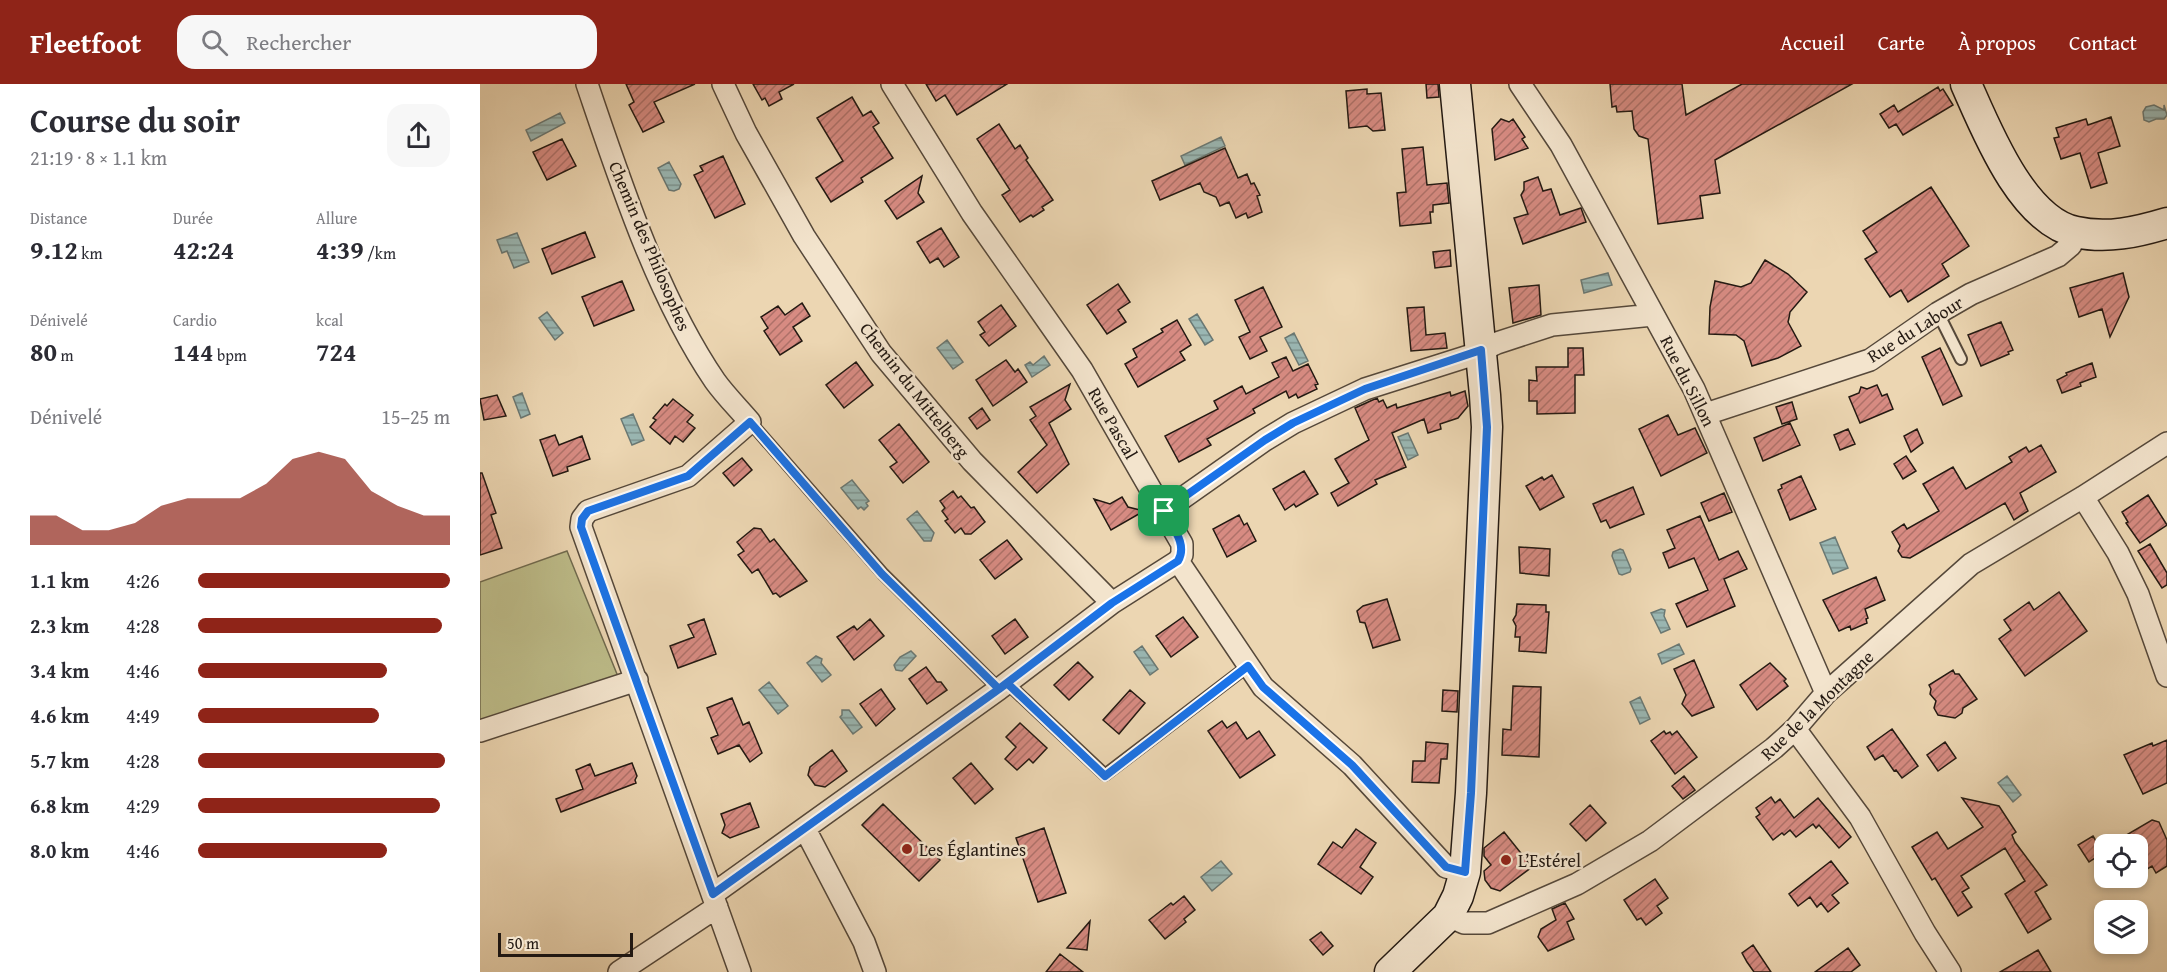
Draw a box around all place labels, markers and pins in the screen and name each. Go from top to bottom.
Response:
pin [1138,485,1189,536]
place label: Les Églantines [919,836,1026,863]
marker: Les Églantines [900,842,914,856]
place label: L’Estérel [1518,847,1581,874]
marker: L’Estérel [1499,853,1513,867]

